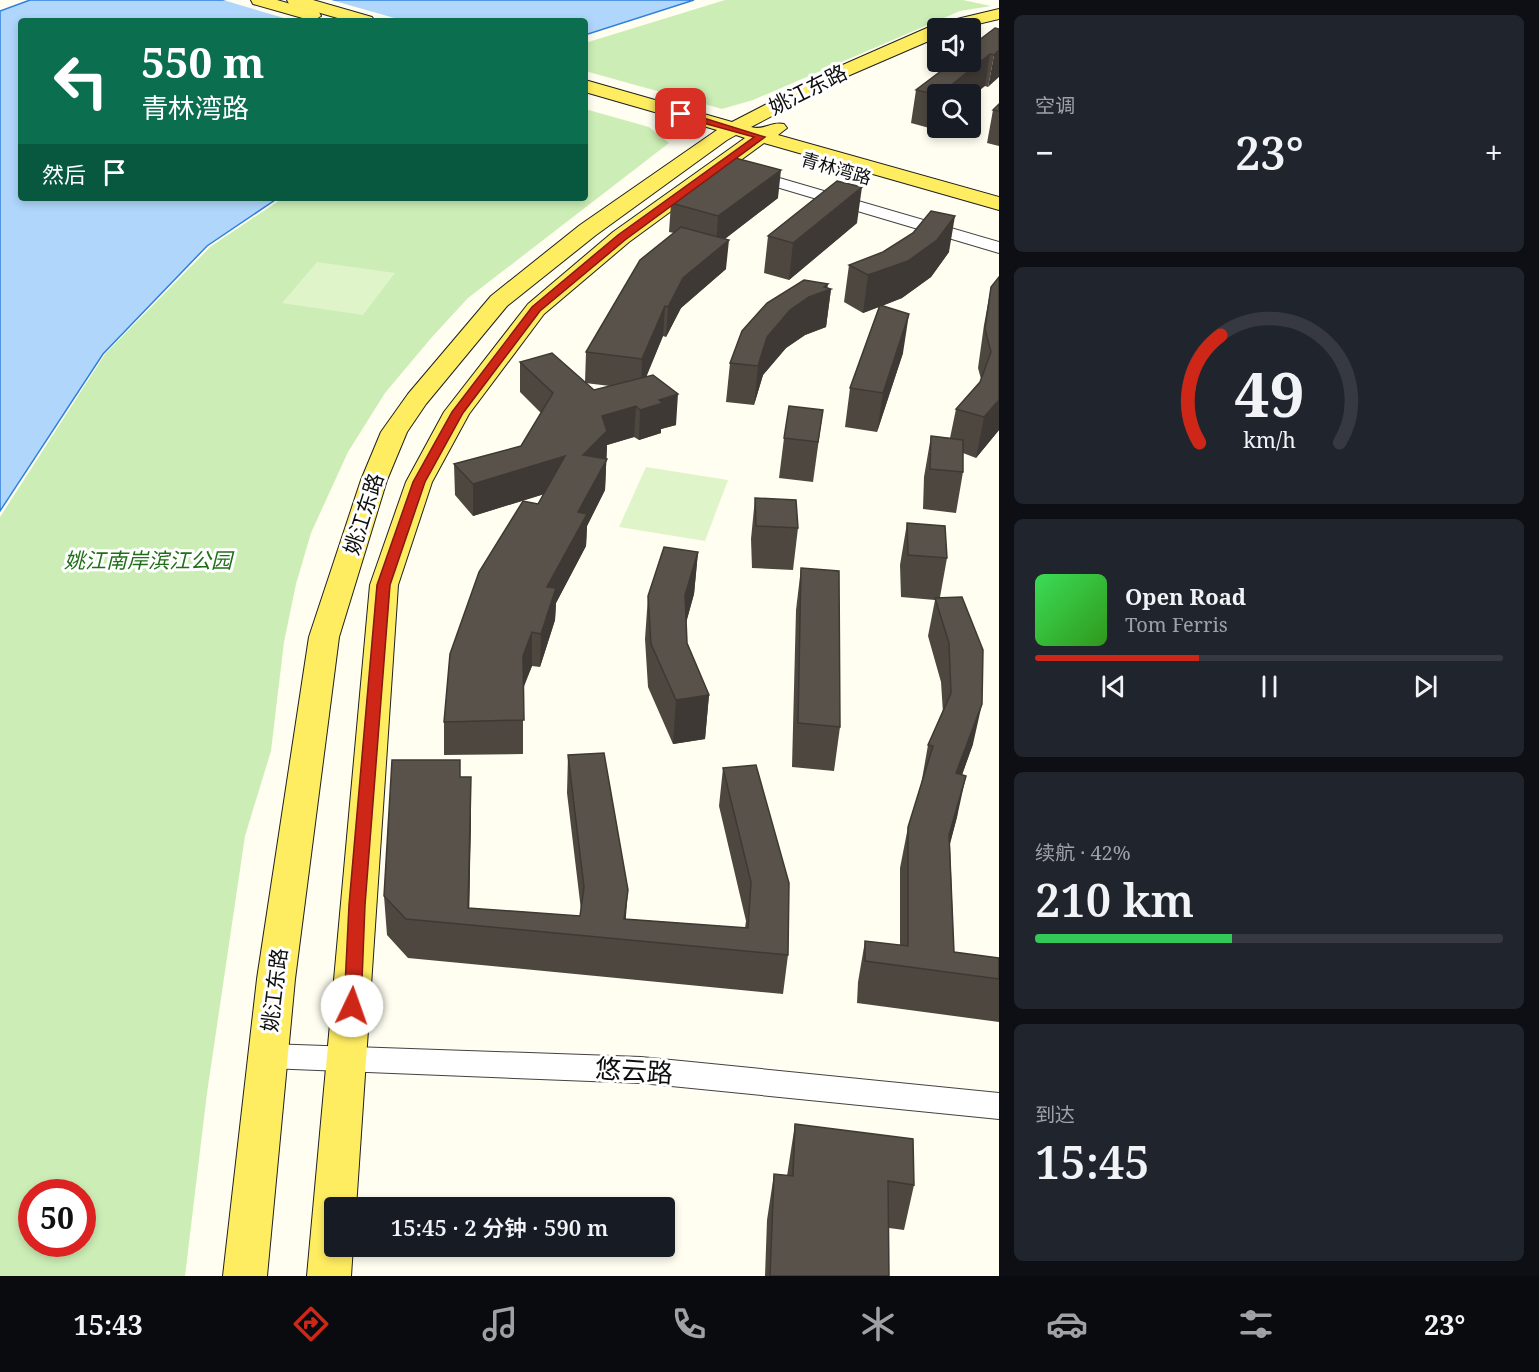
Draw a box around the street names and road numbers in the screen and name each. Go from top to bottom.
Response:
street label: 姚江东路 [764,58,851,121]
street label: 青林湾路 [798,147,874,189]
street label: 姚江东路 [337,469,389,558]
street label: 姚江东路 [255,946,293,1033]
street label: 悠云路 [594,1049,674,1091]

